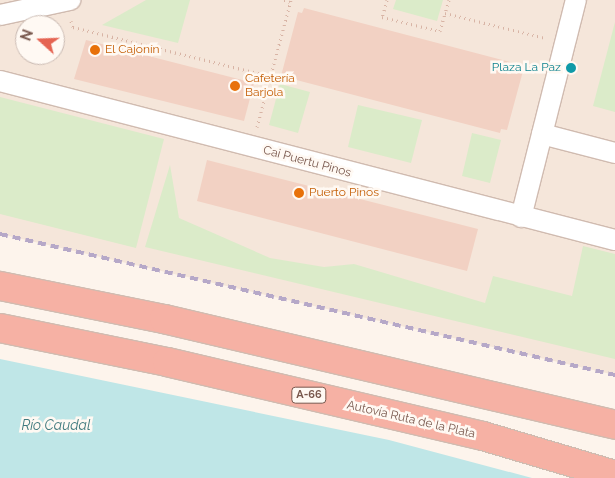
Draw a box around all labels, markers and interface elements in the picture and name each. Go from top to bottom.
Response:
north arrow [15,15,65,65]
text: N [17,27,36,43]
place label: El Cajonín [105,43,160,57]
marker: El Cajonín [89,44,101,56]
place label: Plaza La Paz [492,61,561,75]
marker: Plaza La Paz [565,62,577,74]
place label: Cafetería Barjola [245,72,295,100]
marker: Cafetería Barjola [229,80,241,92]
street label: Cai Puertu Pinos [261,143,353,181]
place label: Puerto Pinos [309,186,379,200]
marker: Puerto Pinos [293,187,305,199]
road number: A-66 [290,386,328,404]
street label: Autovía Ruta de la Plata [345,398,477,442]
water label: Río Caudal [21,417,91,433]

